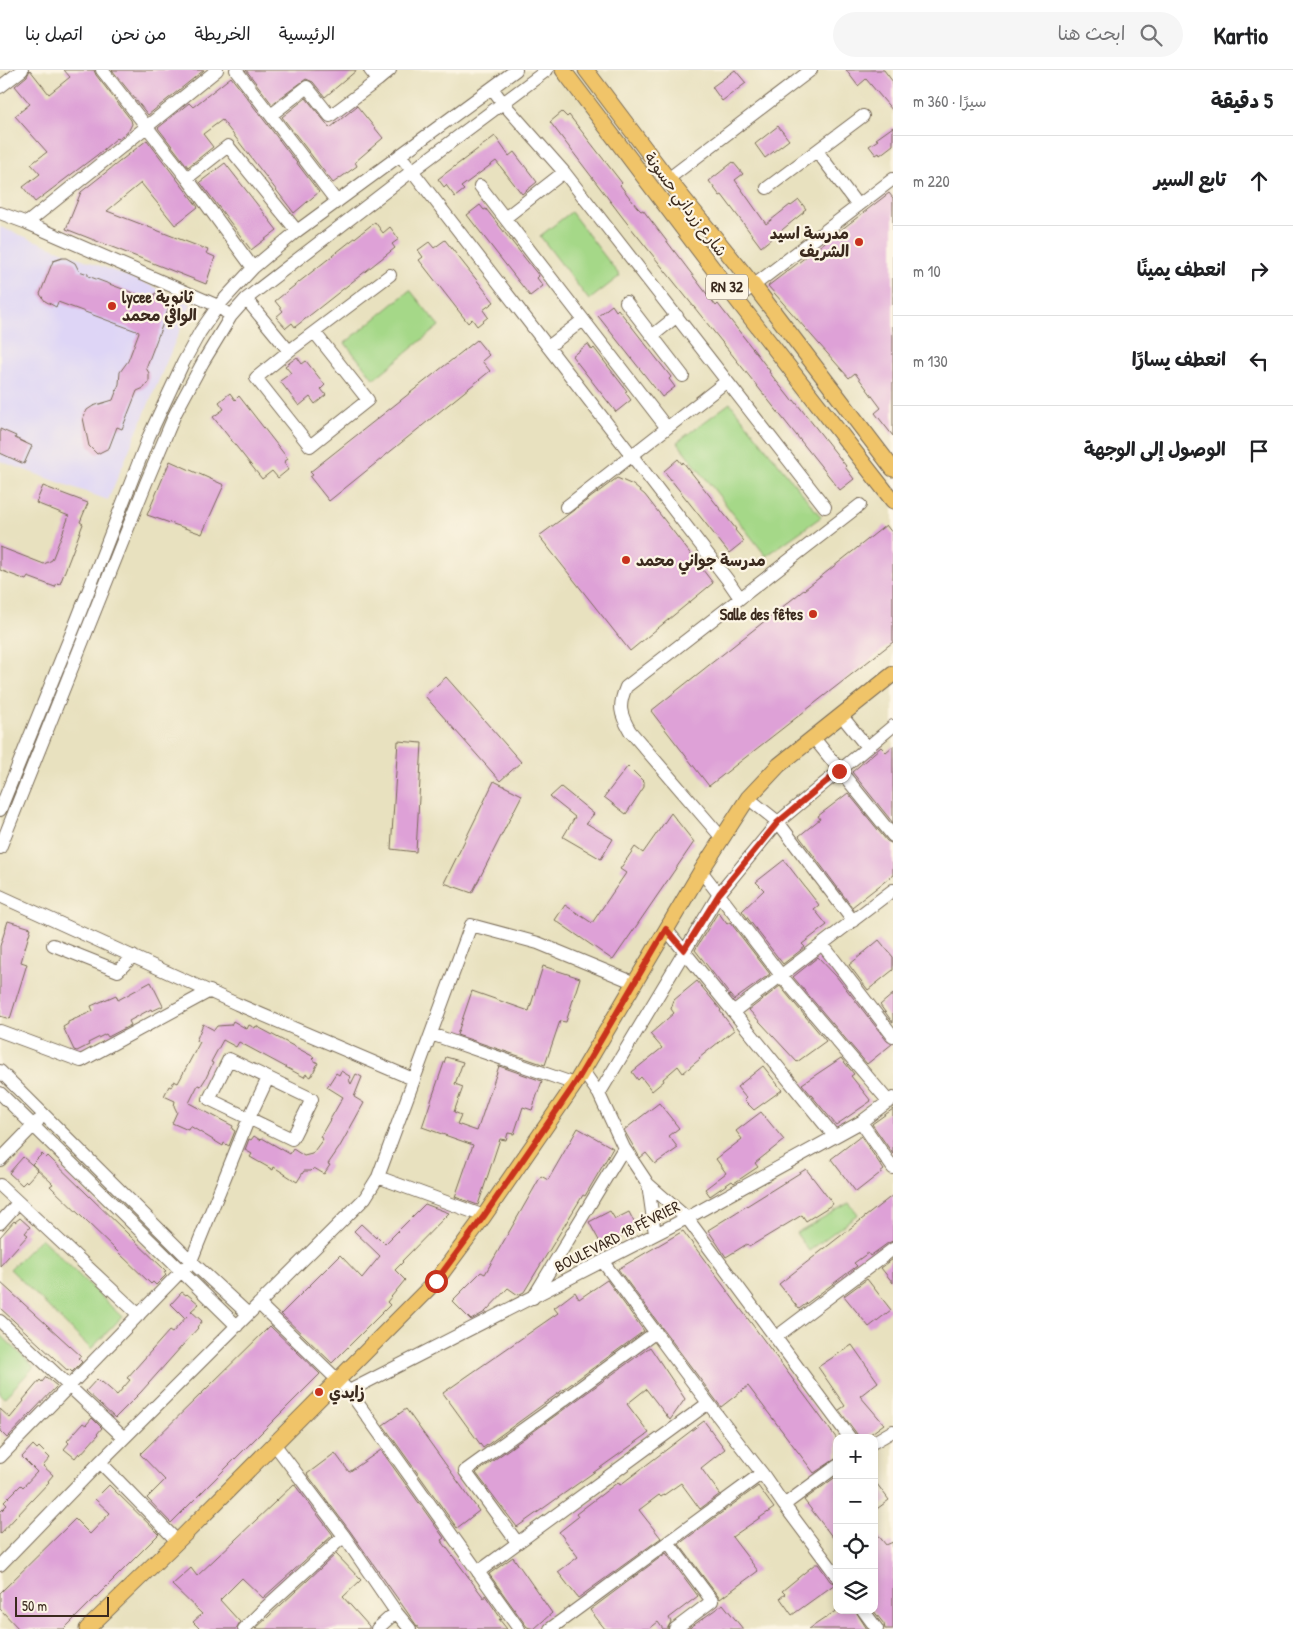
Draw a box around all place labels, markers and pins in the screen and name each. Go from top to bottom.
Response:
place label: مدرسة اسيد الشريف [770,222,849,262]
marker: مدرسة اسيد الشريف [853,236,865,248]
place label: lycee ثانوية الوافي محمد [122,286,197,328]
marker: lycee ثانوية الوافي محمد [106,300,118,312]
place label: مدرسة جواني محمد [636,549,766,575]
marker: مدرسة جواني محمد [620,554,632,566]
place label: Salle des fêtes [720,603,804,625]
marker: Salle des fêtes [807,608,819,620]
place label: زايدي [329,1381,365,1405]
marker: زايدي [313,1386,325,1398]

